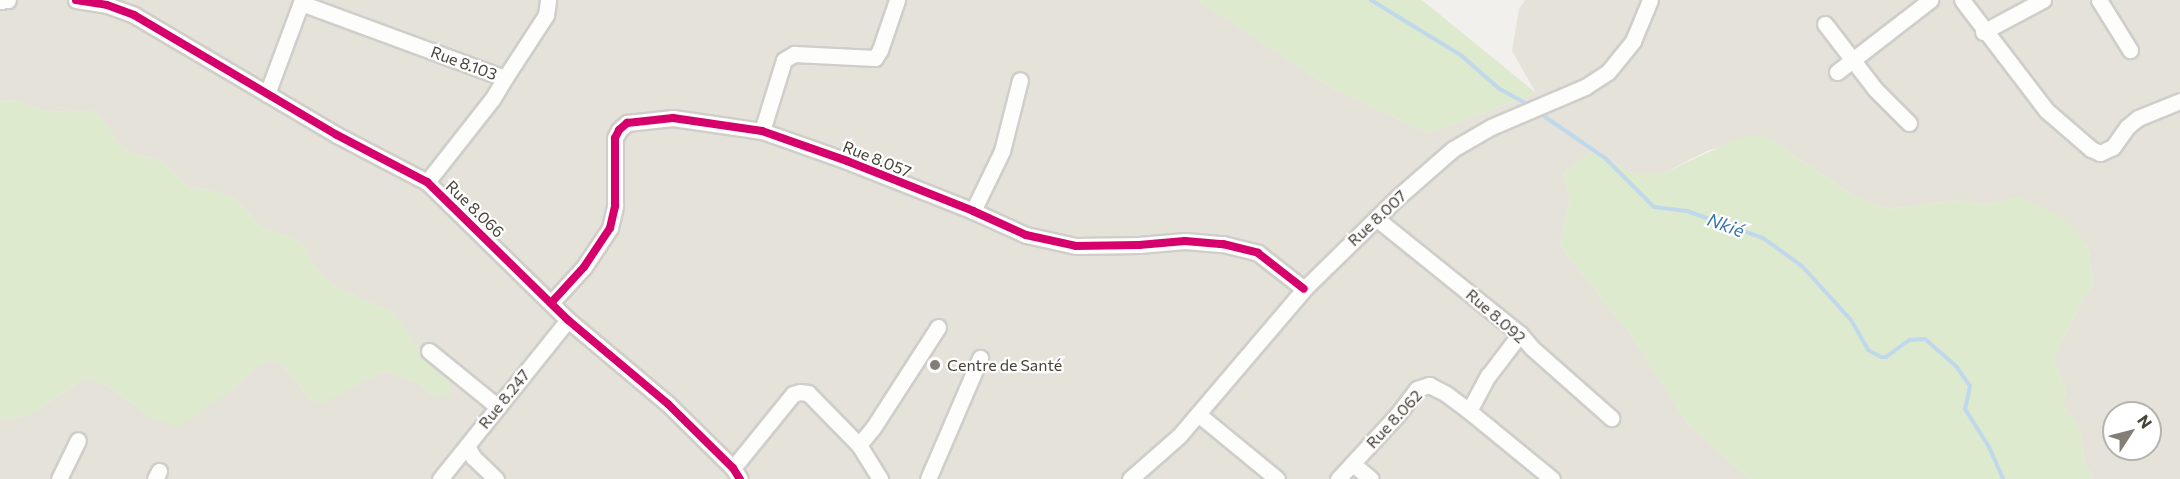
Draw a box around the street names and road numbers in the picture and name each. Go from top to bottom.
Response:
street label: Rue 8.103 [428,42,500,84]
street label: Rue 8.057 [840,137,914,181]
street label: Rue 8.066 [442,176,508,242]
street label: Rue 8.007 [1344,186,1410,250]
street label: Rue 8.092 [1462,285,1530,347]
street label: Rue 8.247 [474,366,534,432]
street label: Rue 8.062 [1362,386,1426,452]

